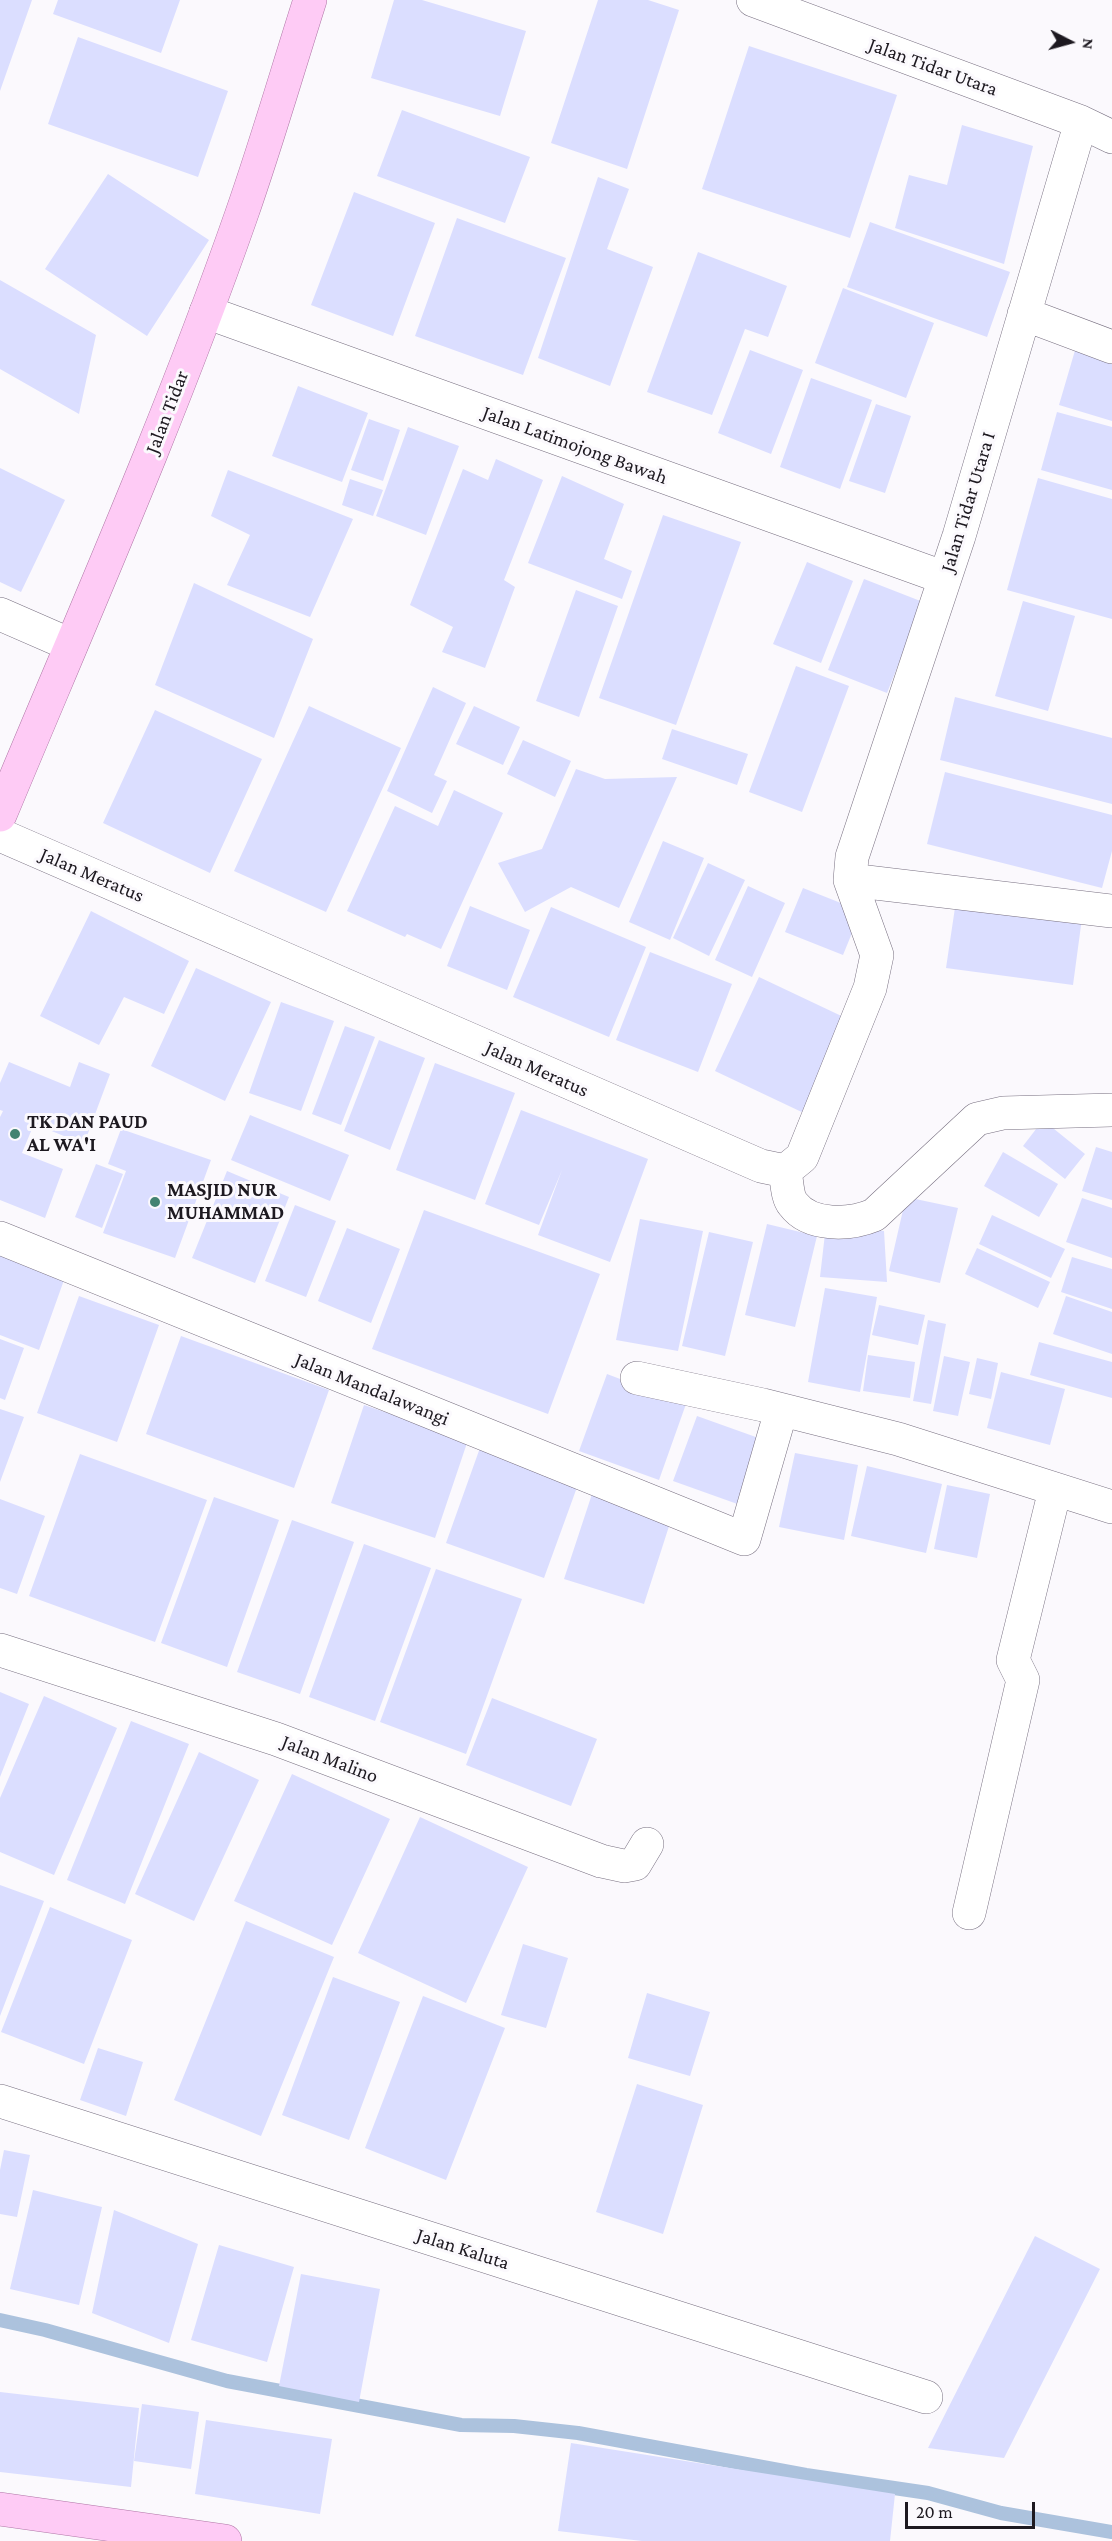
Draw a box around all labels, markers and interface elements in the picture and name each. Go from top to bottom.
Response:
north arrow [1040,12,1100,72]
street label: Jalan Tidar Utara [865,33,1001,101]
text: N [1079,38,1097,50]
street label: Jalan Tidar [140,367,194,457]
street label: Jalan Latimojong Bawah [479,400,671,490]
street label: Jalan Tidar Utara I [935,429,1001,575]
street label: Jalan Meratus [36,842,148,908]
street label: Jalan Meratus [482,1036,592,1102]
place label: TK DAN PAUD AL WA'I [27,1110,148,1157]
marker: TK DAN PAUD AL WA'I [8,1127,22,1141]
place label: MASJID NUR MUHAMMAD [167,1178,284,1225]
marker: MASJID NUR MUHAMMAD [148,1195,162,1209]
street label: Jalan Mandalawangi [291,1347,453,1431]
street label: Jalan Malino [278,1730,382,1788]
street label: Jalan Kaluta [413,2223,513,2275]
scale bar [908,2490,1038,2528]
text: 20 m [916,2502,953,2522]

